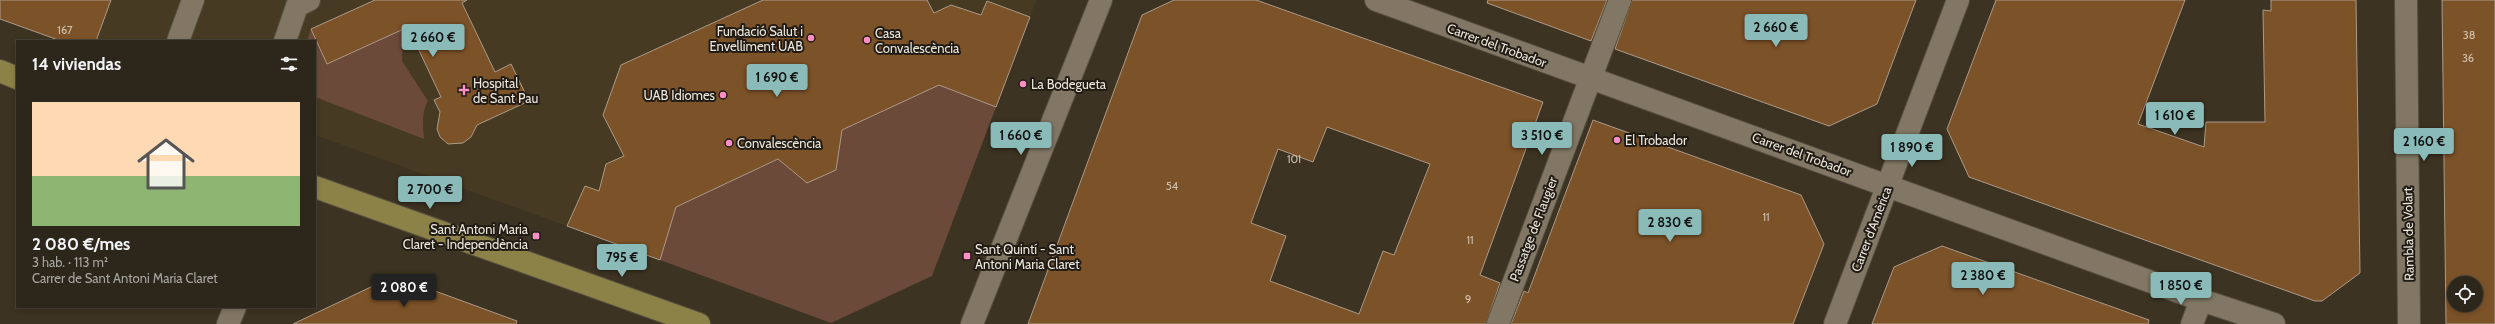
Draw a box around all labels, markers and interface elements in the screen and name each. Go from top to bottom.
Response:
pin: 2 660 € [1739,14,1813,48]
text: 2 660 € [1754,19,1798,35]
street label: Carrer del Trobador [1445,20,1550,71]
house number: 167 [57,23,73,37]
place label: Fundació Salut i Envelliment UAB [709,23,803,54]
pin: 2 660 € [396,24,470,58]
place label: Casa Convalescència [875,25,960,56]
house number: 38 [2463,28,2475,42]
text: 2 660 € [411,29,455,45]
marker: Fundació Salut i Envelliment UAB [806,33,816,43]
marker: Casa Convalescència [862,35,872,45]
house number: 36 [2462,51,2474,65]
icon: filters [278,53,300,75]
text: 14 viviendas [32,54,121,74]
pin: 1 690 € [740,64,814,98]
text: 1 690 € [756,69,798,85]
place label: Hospital de Sant Pau [473,75,539,106]
place label: La Bodegueta [1031,76,1107,92]
marker: La Bodegueta [1018,79,1028,89]
marker: Hospital de Sant Pau [458,84,470,96]
place label: UAB Idiomes [643,87,716,103]
marker: UAB Idiomes [718,90,728,100]
pin: 1 610 € [2138,102,2212,136]
text: 1 610 € [2155,107,2195,123]
pin: 1 660 € [984,122,1058,156]
pin: 3 510 € [1505,122,1579,156]
text: 1 660 € [1000,127,1042,143]
text: 3 510 € [1521,127,1563,143]
icon: home [130,128,202,200]
pin: 2 160 € [2387,128,2461,162]
street label: Carrer del Trobador [1750,129,1855,180]
place label: El Trobador [1625,132,1688,148]
text: 2 160 € [2403,133,2445,149]
pin: 1 890 € [1875,134,1949,168]
place label: Convalescència [737,135,822,151]
marker: El Trobador [1612,135,1622,145]
marker: Convalescència [724,138,734,148]
text: 1 890 € [1890,139,1934,155]
house number: 10I [1287,152,1301,166]
street label: Passatge de Flaugier [1506,174,1561,284]
pin: 2 700 € [393,176,467,210]
house number: 54 [1166,179,1179,193]
text: 2 700 € [407,181,453,197]
street label: Carrer d'Amèrica [1847,183,1895,274]
street label: Rambla de Volart [2399,186,2417,281]
pin: 2 830 € [1633,209,1707,243]
house number: 11 [1762,210,1770,224]
text: 2 830 € [1647,214,1693,230]
place label: Sant Antoni Maria Claret - Independència [403,221,529,252]
marker: Sant Antoni Maria Claret - Independència [531,231,541,241]
house number: 11 [1466,233,1474,247]
text: 2 080 €/mes [32,234,130,254]
place label: Sant Quintí - Sant Antoni Maria Claret [975,241,1080,272]
pin: 795 € [594,244,650,278]
text: 795 € [606,249,638,265]
marker: Sant Quintí - Sant Antoni Maria Claret [962,251,972,261]
text: 3 hab. · 113 m² [32,254,108,270]
pin: 2 380 € [1946,262,2020,296]
text: 2 380 € [1960,267,2006,283]
text: Carrer de Sant Antoni Maria Claret [32,270,218,286]
pin: 1 850 € [2144,272,2218,306]
pin: 2 080 € [367,274,441,308]
map controls [2447,276,2483,312]
button: locate [2447,276,2483,312]
text: 1 850 € [2160,277,2203,293]
text: 2 080 € [380,279,428,295]
house number: 9 [1465,292,1471,306]

